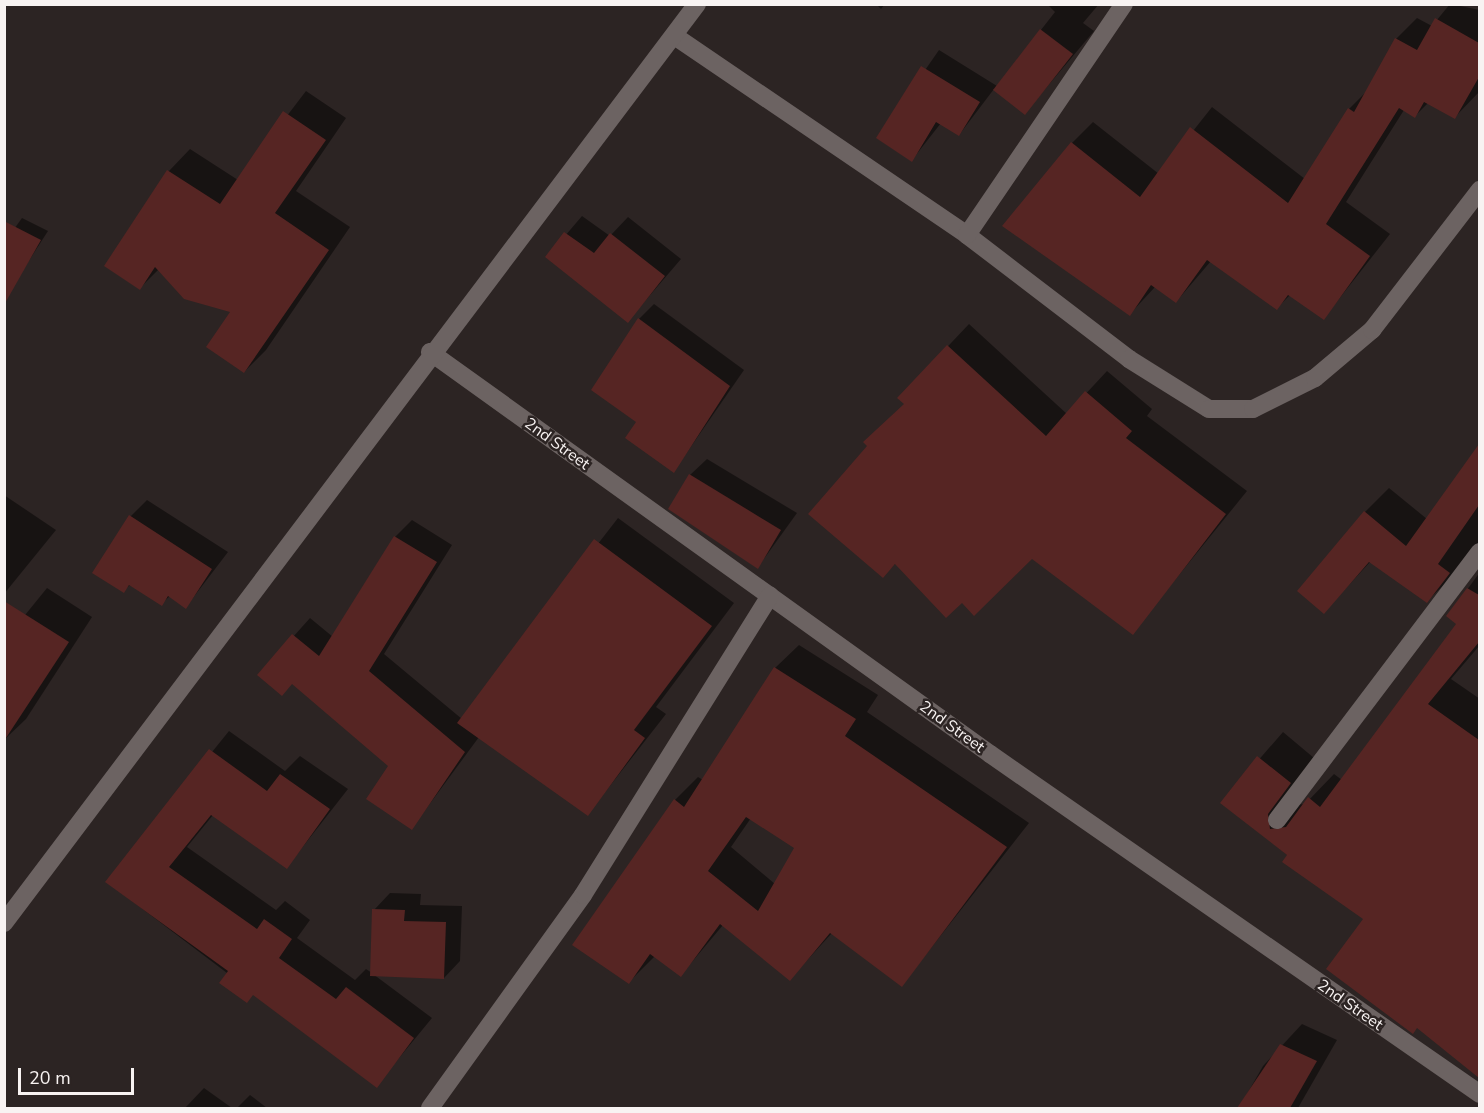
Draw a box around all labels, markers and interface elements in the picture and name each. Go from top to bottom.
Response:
street label: 2nd Street [521,414,593,474]
street label: 2nd Street [916,697,988,757]
street label: 2nd Street [1313,975,1387,1035]
scale bar [21,1056,136,1094]
text: 20 m [29,1066,71,1090]

